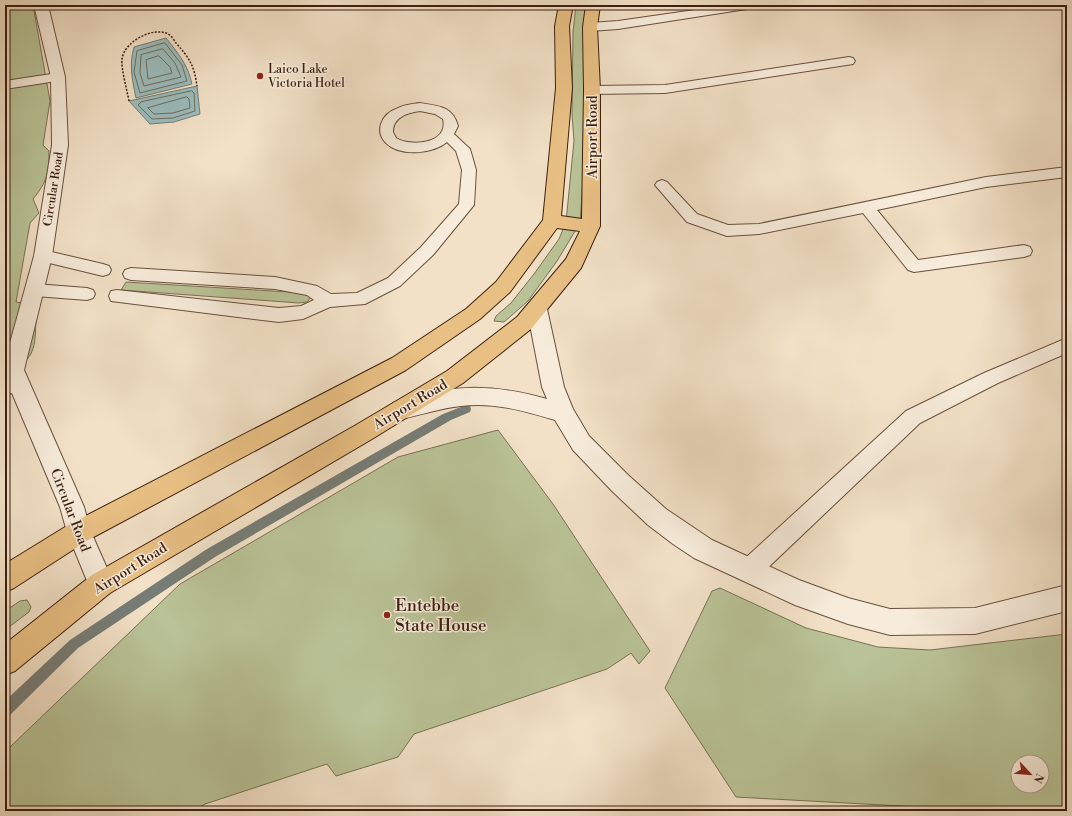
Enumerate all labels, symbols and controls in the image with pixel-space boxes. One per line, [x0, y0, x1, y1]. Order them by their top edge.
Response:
place label: Laico Lake Victoria Hotel [267, 62, 345, 91]
marker: Laico Lake Victoria Hotel [255, 71, 265, 81]
street label: Airport Road [584, 95, 602, 180]
street label: Circular Road [40, 151, 67, 227]
street label: Airport Road [369, 376, 451, 435]
street label: Circular Road [46, 466, 94, 555]
street label: Airport Road [90, 539, 171, 599]
place label: Entebbe State House [395, 595, 487, 637]
marker: Entebbe State House [382, 610, 392, 620]
north arrow [1010, 754, 1050, 794]
text: N [1030, 771, 1046, 785]

